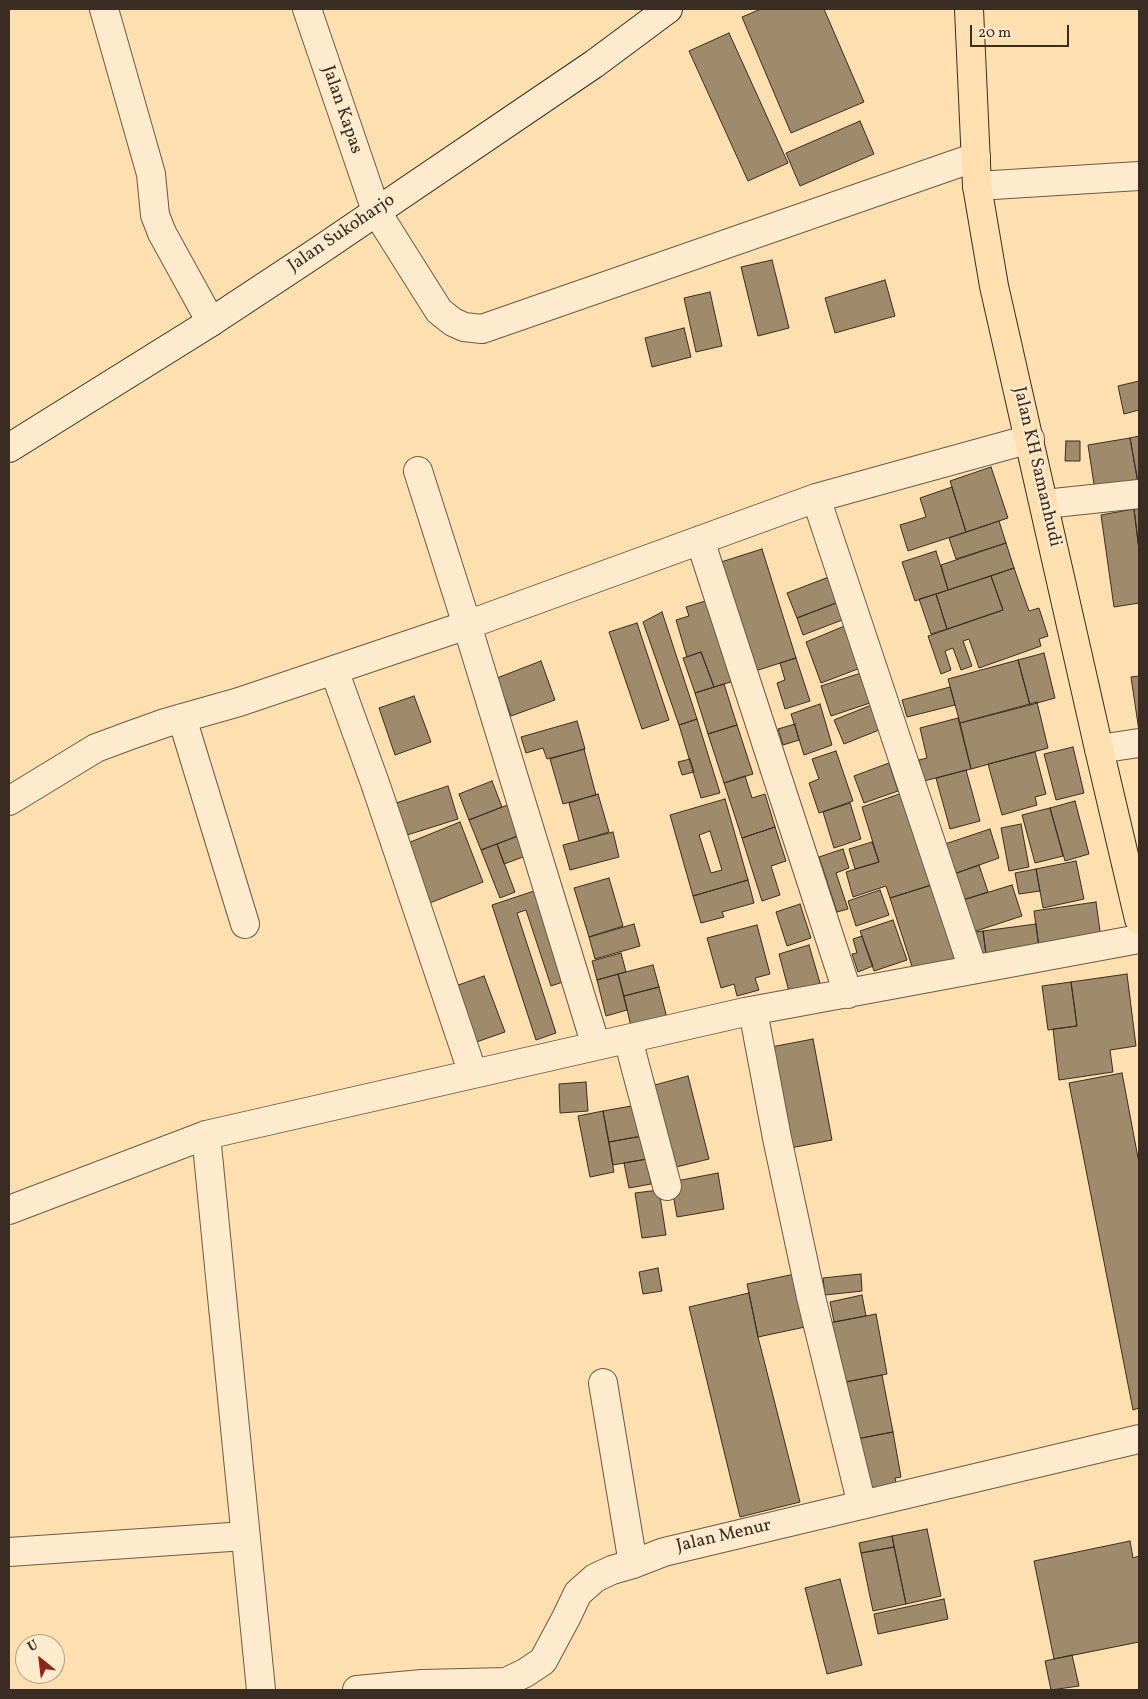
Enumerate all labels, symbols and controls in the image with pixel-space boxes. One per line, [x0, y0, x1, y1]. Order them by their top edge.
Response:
scale bar [973, 15, 1072, 47]
text: 20 m [978, 23, 1011, 44]
street label: Jalan Kapas [316, 63, 366, 157]
street label: Jalan Sukoharjo [284, 190, 400, 278]
street label: Jalan KH Samanhudi [1007, 385, 1065, 549]
street label: Jalan Menur [674, 1516, 774, 1558]
north arrow [15, 1634, 65, 1684]
text: U [24, 1636, 42, 1657]

